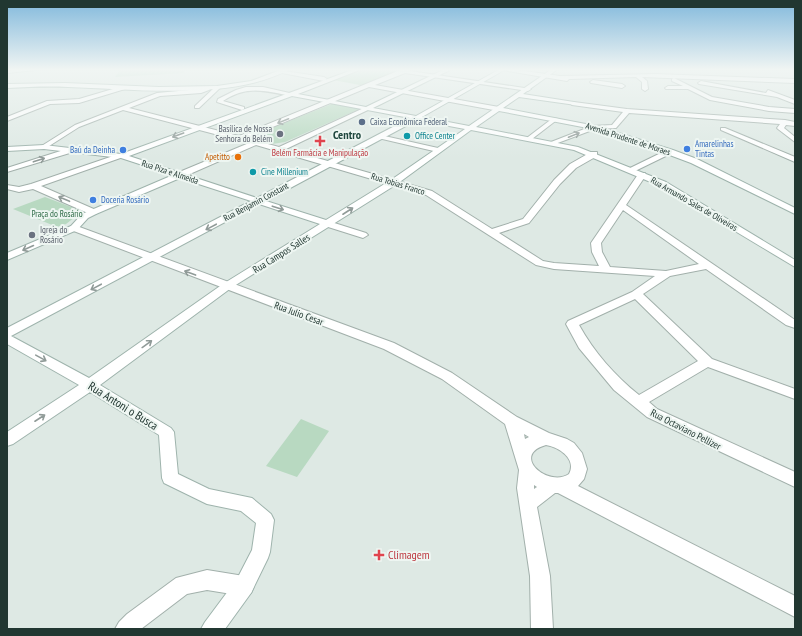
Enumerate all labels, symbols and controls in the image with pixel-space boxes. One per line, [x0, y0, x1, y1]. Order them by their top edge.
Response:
place label: Caixa Econômica Federal [370, 116, 448, 127]
marker: Caixa Econômica Federal [357, 117, 367, 127]
one-way arrow [277, 118, 289, 126]
street label: Avenida Prudente de Moraes [584, 120, 672, 157]
place label: Basílica de Nossa Senhora do Belém [215, 123, 272, 144]
district label: Centro [333, 127, 362, 142]
marker: Basílica de Nossa Senhora do Belém [275, 129, 285, 139]
place label: Office Center [415, 130, 456, 141]
one-way arrow [567, 130, 579, 138]
one-way arrow [173, 131, 185, 139]
marker: Office Center [402, 131, 412, 141]
marker: Belém Farmácia e Manipulação [315, 136, 325, 146]
place label: Amarelinhas Tintas [695, 138, 734, 159]
place label: Baú da Deinha [70, 144, 115, 155]
marker: Amarelinhas Tintas [682, 144, 692, 154]
marker: Baú da Deinha [118, 145, 128, 155]
place label: Belém Farmácia e Manipulação [272, 147, 368, 158]
place label: Apetitto [205, 151, 230, 162]
marker: Apetitto [233, 152, 243, 162]
one-way arrow [32, 156, 45, 163]
street label: Rua Piza e Almeida [140, 157, 200, 186]
place label: Cine Millenium [261, 166, 308, 177]
marker: Cine Millenium [248, 167, 258, 177]
street label: Rua Tobias Franco [370, 170, 426, 197]
street label: Rua Armando Sales de Oliveiras [649, 174, 740, 233]
street label: Rua Benjamin Constant [221, 180, 291, 224]
place label: Doceria Rosário [101, 194, 149, 205]
one-way arrow [58, 195, 70, 202]
marker: Doceria Rosário [88, 195, 98, 205]
one-way arrow [272, 205, 285, 212]
one-way arrow [342, 207, 353, 215]
park label: Praça do Rosário [31, 208, 83, 219]
one-way arrow [205, 223, 217, 231]
place label: Igreja do Rosário [40, 224, 68, 245]
marker: Igreja do Rosário [27, 230, 37, 240]
street label: Rua Campos Salles [250, 230, 313, 276]
one-way arrow [22, 245, 34, 252]
one-way arrow [185, 268, 197, 276]
one-way arrow [90, 284, 102, 291]
street label: Rua Julio Cesar [272, 299, 325, 328]
one-way arrow [141, 340, 152, 349]
one-way arrow [35, 354, 47, 362]
street label: Rua Antoni o Busca [86, 378, 161, 433]
street label: Rua Octaviano Pellizer [648, 406, 723, 453]
one-way arrow [34, 414, 45, 423]
place label: Climagem [388, 547, 430, 562]
marker: Climagem [373, 549, 385, 561]

